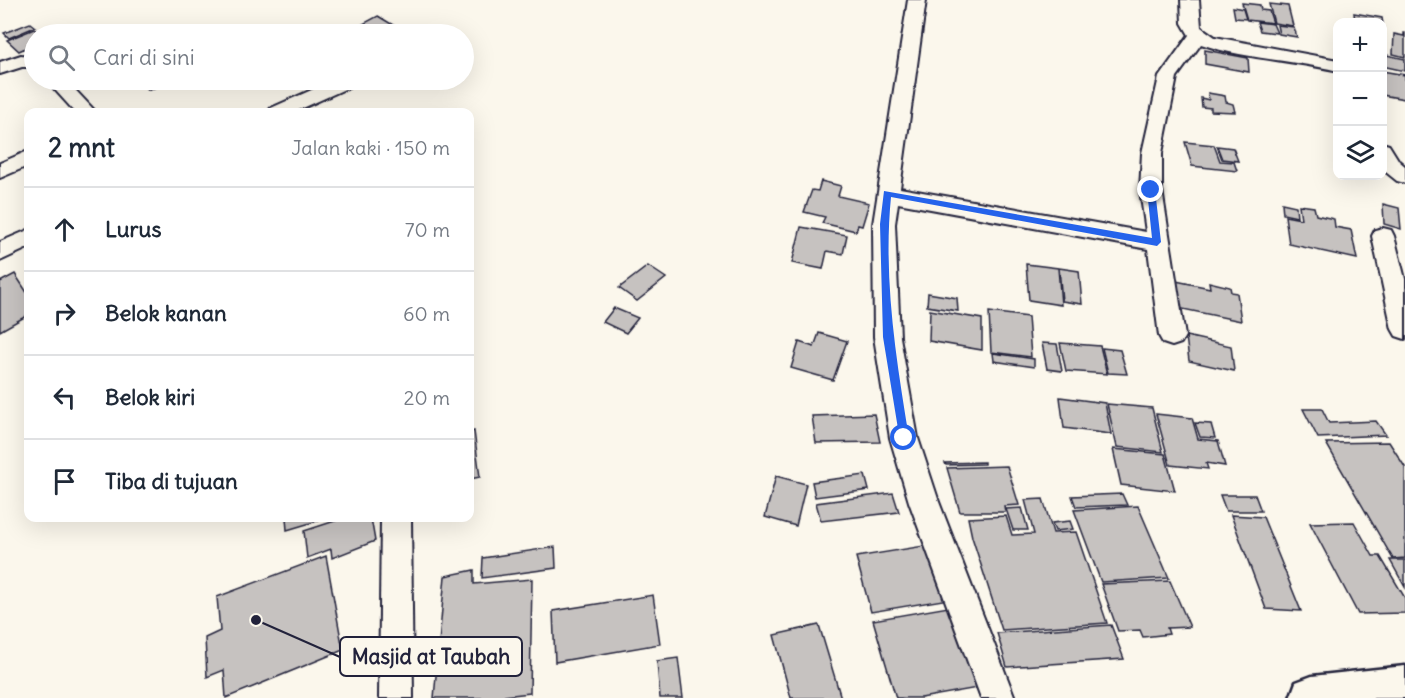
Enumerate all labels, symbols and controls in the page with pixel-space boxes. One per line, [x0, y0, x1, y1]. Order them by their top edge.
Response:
map controls [1333, 18, 1387, 180]
button: + [1333, 18, 1387, 72]
search box [24, 24, 474, 90]
icon: search [45, 41, 78, 74]
text: Cari di sini [93, 43, 195, 71]
button: − [1333, 72, 1387, 126]
button: layers [1333, 126, 1387, 180]
text: 2 mnt [48, 131, 115, 164]
text: Jalan kaki · 150 m [291, 135, 450, 160]
route end [1137, 176, 1163, 202]
icon: ahead [48, 213, 81, 246]
text: Lurus [105, 215, 161, 243]
text: 70 m [405, 217, 450, 242]
icon: right [48, 297, 81, 330]
text: Belok kanan [105, 299, 227, 327]
text: 60 m [403, 301, 450, 326]
icon: left [48, 381, 81, 414]
text: Belok kiri [105, 383, 195, 411]
text: 20 m [404, 385, 450, 410]
route start [890, 424, 916, 450]
icon: arrive [48, 465, 81, 498]
text: Tiba di tujuan [105, 467, 238, 495]
callout: Masjid at Taubah [340, 637, 522, 676]
text: Masjid at Taubah [352, 643, 510, 670]

